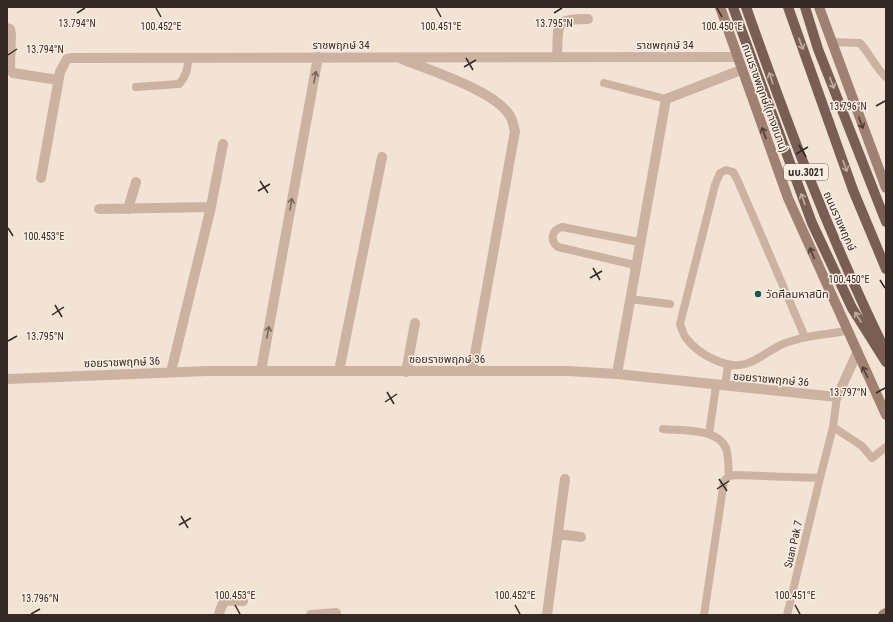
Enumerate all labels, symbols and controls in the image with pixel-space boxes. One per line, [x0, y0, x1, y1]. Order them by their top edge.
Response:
text: 13.794°N [58, 18, 96, 29]
text: 13.795°N [535, 18, 573, 29]
text: 100.452°E [141, 21, 182, 32]
text: 100.451°E [421, 21, 462, 32]
text: 100.450°E [702, 21, 743, 32]
one-way arrow [798, 37, 806, 49]
street label: ราชพฤกษ์ 34 [312, 39, 370, 52]
street label: ราชพฤกษ์ 34 [636, 39, 694, 52]
street label: ถนนราชพฤกษ์ (ทางขนาน) [739, 42, 790, 154]
text: 13.794°N [26, 44, 64, 55]
one-way arrow [311, 70, 319, 83]
one-way arrow [767, 71, 774, 84]
one-way arrow [829, 77, 837, 89]
text: 13.796°N [829, 101, 867, 112]
one-way arrow [857, 116, 865, 128]
one-way arrow [760, 126, 767, 139]
one-way arrow [842, 160, 849, 173]
road number: นบ.3021 [784, 164, 828, 180]
street label: ถนนราชพฤกษ์ [821, 189, 858, 253]
one-way arrow [799, 194, 807, 206]
one-way arrow [288, 198, 296, 211]
text: 100.453°E [24, 231, 65, 242]
one-way arrow [808, 248, 815, 260]
text: 100.450°E [829, 274, 870, 285]
place label: วัดศีลมหาสนิท [766, 288, 829, 301]
marker: วัดศีลมหาสนิท [753, 289, 763, 299]
one-way arrow [854, 312, 862, 323]
one-way arrow [264, 326, 272, 339]
text: 13.795°N [26, 331, 64, 342]
street label: ซอยราชพฤกษ์ 36 [409, 353, 485, 366]
street label: ซอยราชพฤกษ์ 36 [84, 355, 160, 370]
one-way arrow [861, 366, 868, 378]
street label: ซอยราชพฤกษ์ 36 [732, 370, 809, 389]
text: 13.797°N [829, 387, 867, 398]
street label: Suan Pak 7 [782, 519, 805, 569]
text: 100.453°E [215, 590, 256, 601]
text: 100.452°E [495, 590, 536, 601]
text: 100.451°E [775, 590, 816, 601]
text: 13.796°N [21, 593, 59, 604]

